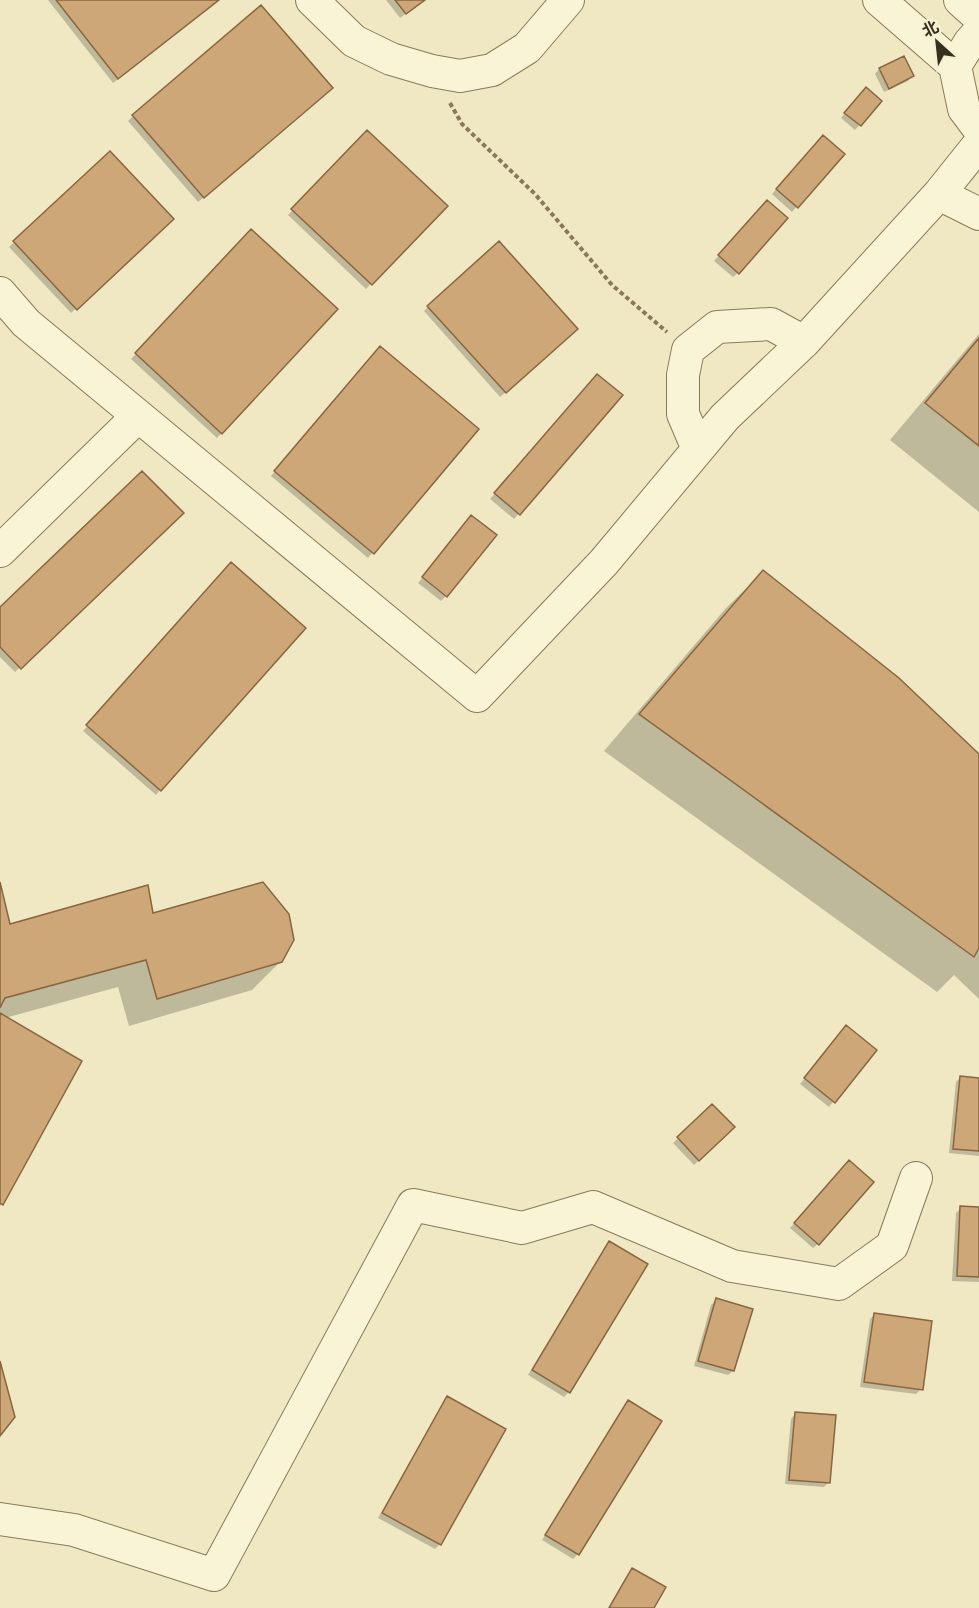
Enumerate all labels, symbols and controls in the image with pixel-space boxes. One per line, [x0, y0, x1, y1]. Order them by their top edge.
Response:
north arrow [907, 12, 967, 72]
text: 北 [919, 17, 942, 41]

